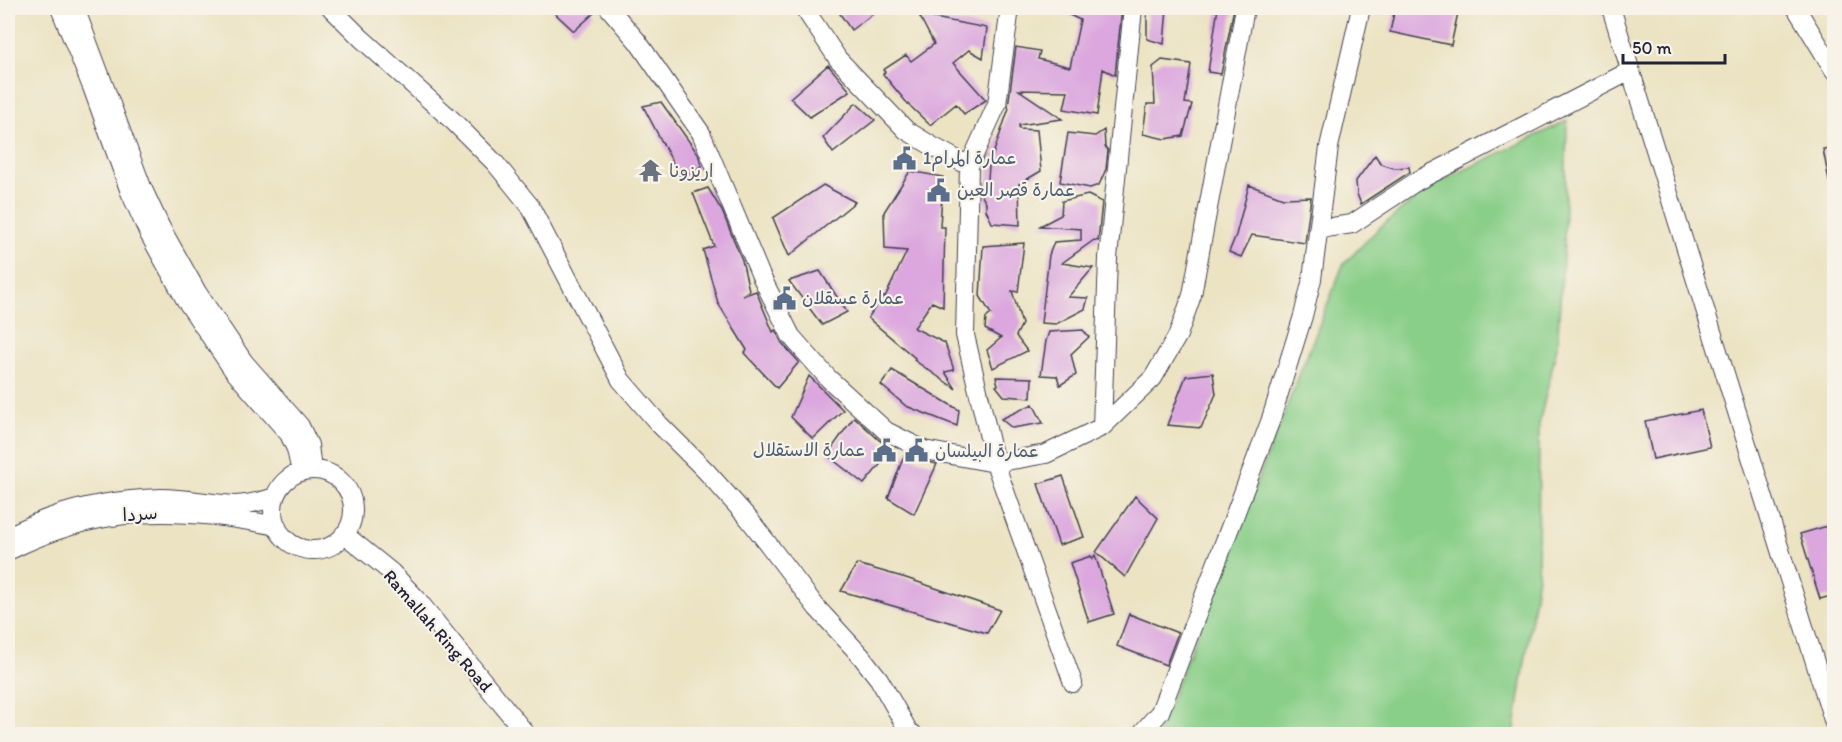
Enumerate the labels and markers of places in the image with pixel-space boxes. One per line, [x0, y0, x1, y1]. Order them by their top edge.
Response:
public building icon: عمارة المرام1 [892, 145, 918, 171]
place label: عمارة المرام1 [923, 147, 1017, 172]
temple icon: اريزونا [638, 158, 664, 184]
place label: اريزونا [669, 160, 714, 182]
public building icon: عمارة قصر العين [926, 177, 952, 203]
place label: عمارة قصر العين [957, 179, 1076, 201]
public building icon: عمارة عسقلان [771, 285, 797, 311]
place label: عمارة عسقلان [802, 287, 905, 309]
public building icon: عمارة الاستقلال [871, 437, 897, 463]
public building icon: عمارة البيلسان [904, 438, 930, 464]
place label: عمارة الاستقلال [753, 439, 866, 461]
place label: عمارة البيلسان [935, 440, 1040, 462]

